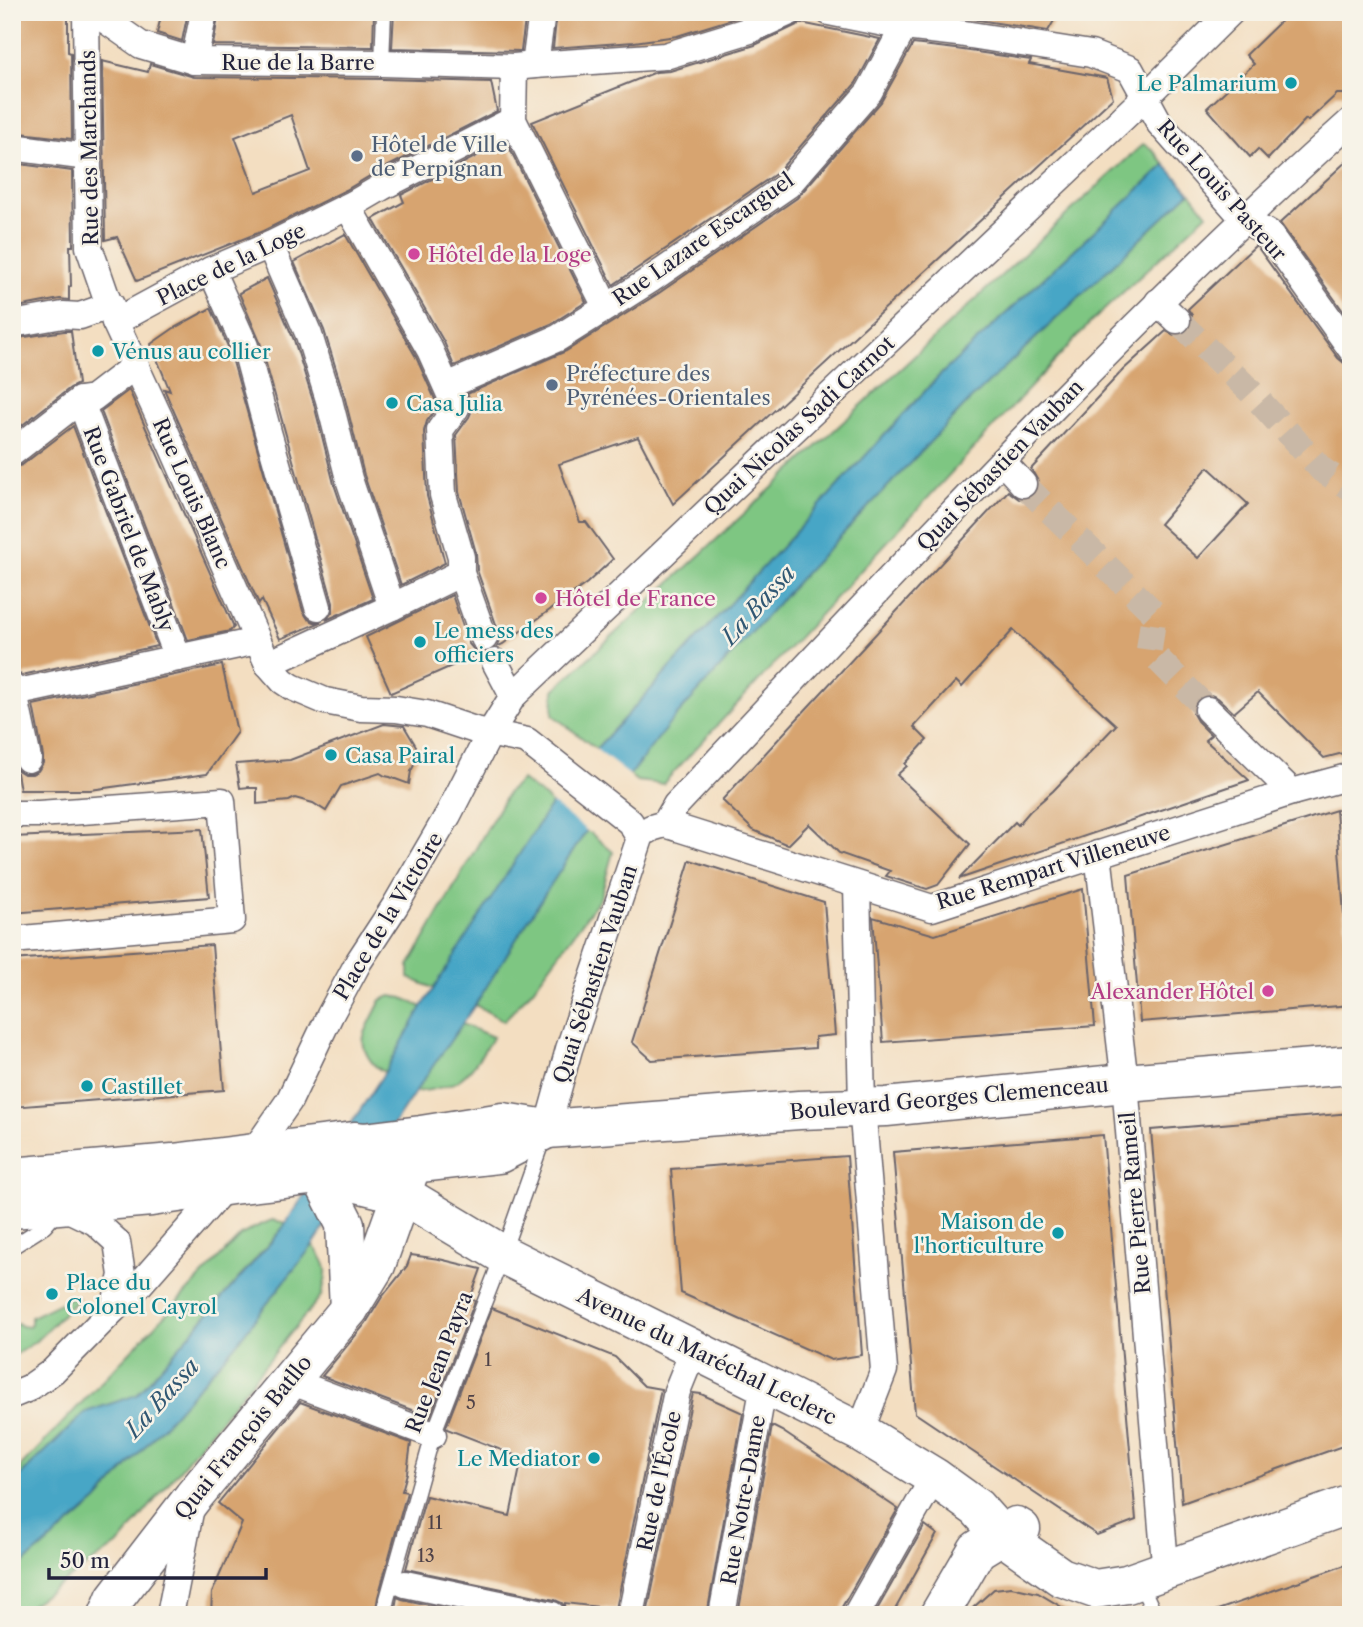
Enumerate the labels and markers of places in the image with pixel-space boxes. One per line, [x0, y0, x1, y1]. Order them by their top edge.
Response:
place label: Le Palmarium [1137, 71, 1277, 96]
marker: Le Palmarium [1283, 75, 1299, 91]
place label: Hôtel de Ville de Perpignan [371, 132, 508, 181]
marker: Hôtel de Ville de Perpignan [349, 148, 365, 164]
place label: Hôtel de la Loge [428, 242, 592, 267]
marker: Hôtel de la Loge [406, 246, 422, 262]
place label: Vénus au collier [111, 339, 271, 364]
marker: Vénus au collier [90, 343, 106, 359]
place label: Préfecture des Pyrénées-Orientales [566, 361, 771, 410]
marker: Préfecture des Pyrénées-Orientales [544, 377, 560, 393]
place label: Casa Julia [406, 391, 504, 416]
marker: Casa Julia [384, 395, 400, 411]
place label: Hôtel de France [555, 586, 716, 611]
marker: Hôtel de France [533, 590, 549, 606]
place label: Le mess des officiers [434, 618, 554, 667]
marker: Le mess des officiers [412, 634, 428, 650]
place label: Casa Pairal [345, 743, 455, 768]
marker: Casa Pairal [323, 747, 339, 763]
place label: Alexander Hôtel [1089, 979, 1254, 1004]
marker: Alexander Hôtel [1260, 983, 1276, 999]
place label: Castillet [101, 1074, 183, 1099]
marker: Castillet [79, 1078, 95, 1094]
place label: Maison de l'horticulture [914, 1209, 1044, 1258]
marker: Maison de l'horticulture [1050, 1225, 1066, 1241]
place label: Place du Colonel Cayrol [66, 1270, 217, 1319]
marker: Place du Colonel Cayrol [44, 1286, 60, 1302]
place label: Le Mediator [457, 1446, 580, 1471]
marker: Le Mediator [586, 1450, 602, 1466]

